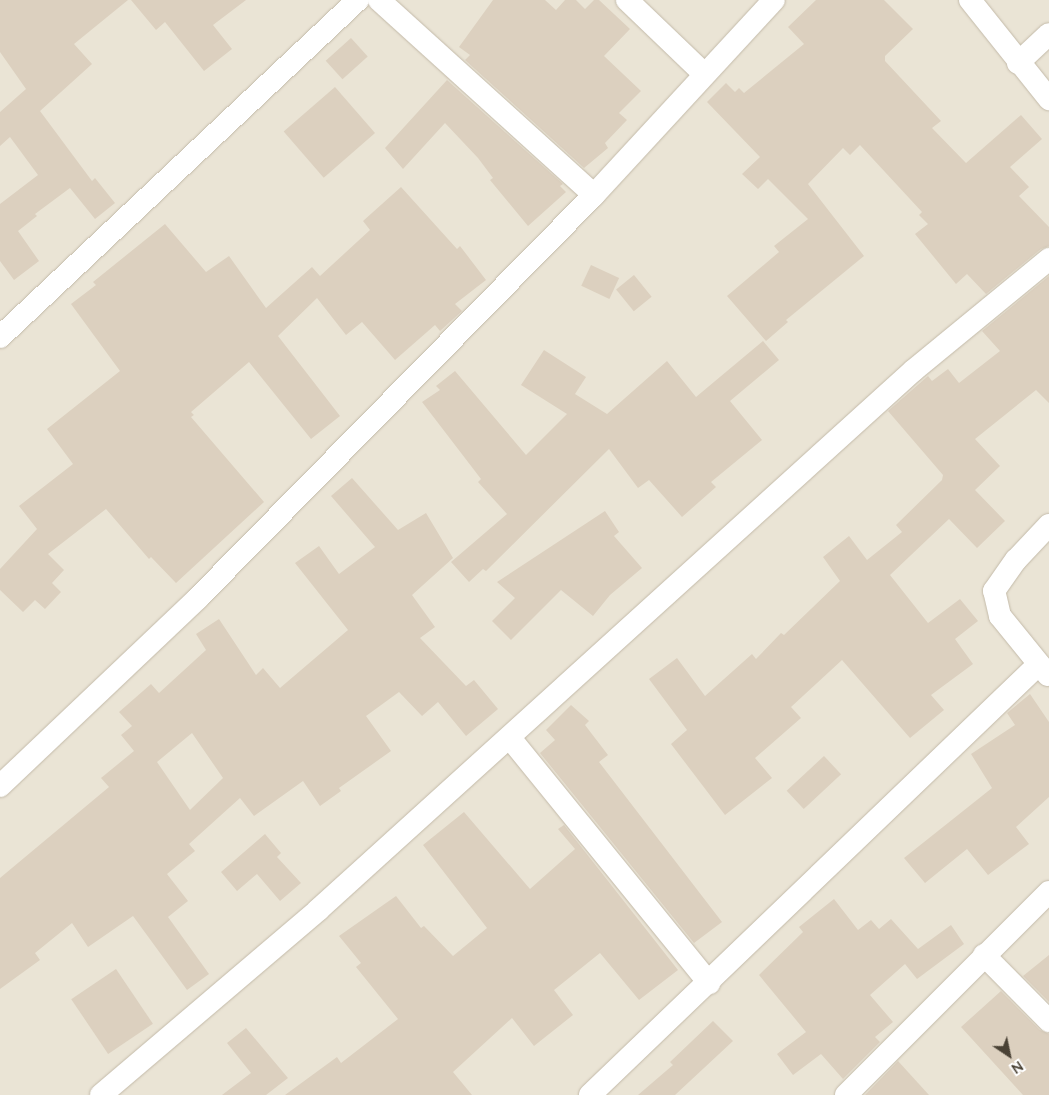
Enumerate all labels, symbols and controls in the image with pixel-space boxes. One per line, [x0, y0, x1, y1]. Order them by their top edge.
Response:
north arrow [984, 1030, 1034, 1080]
text: N [1008, 1057, 1027, 1078]

